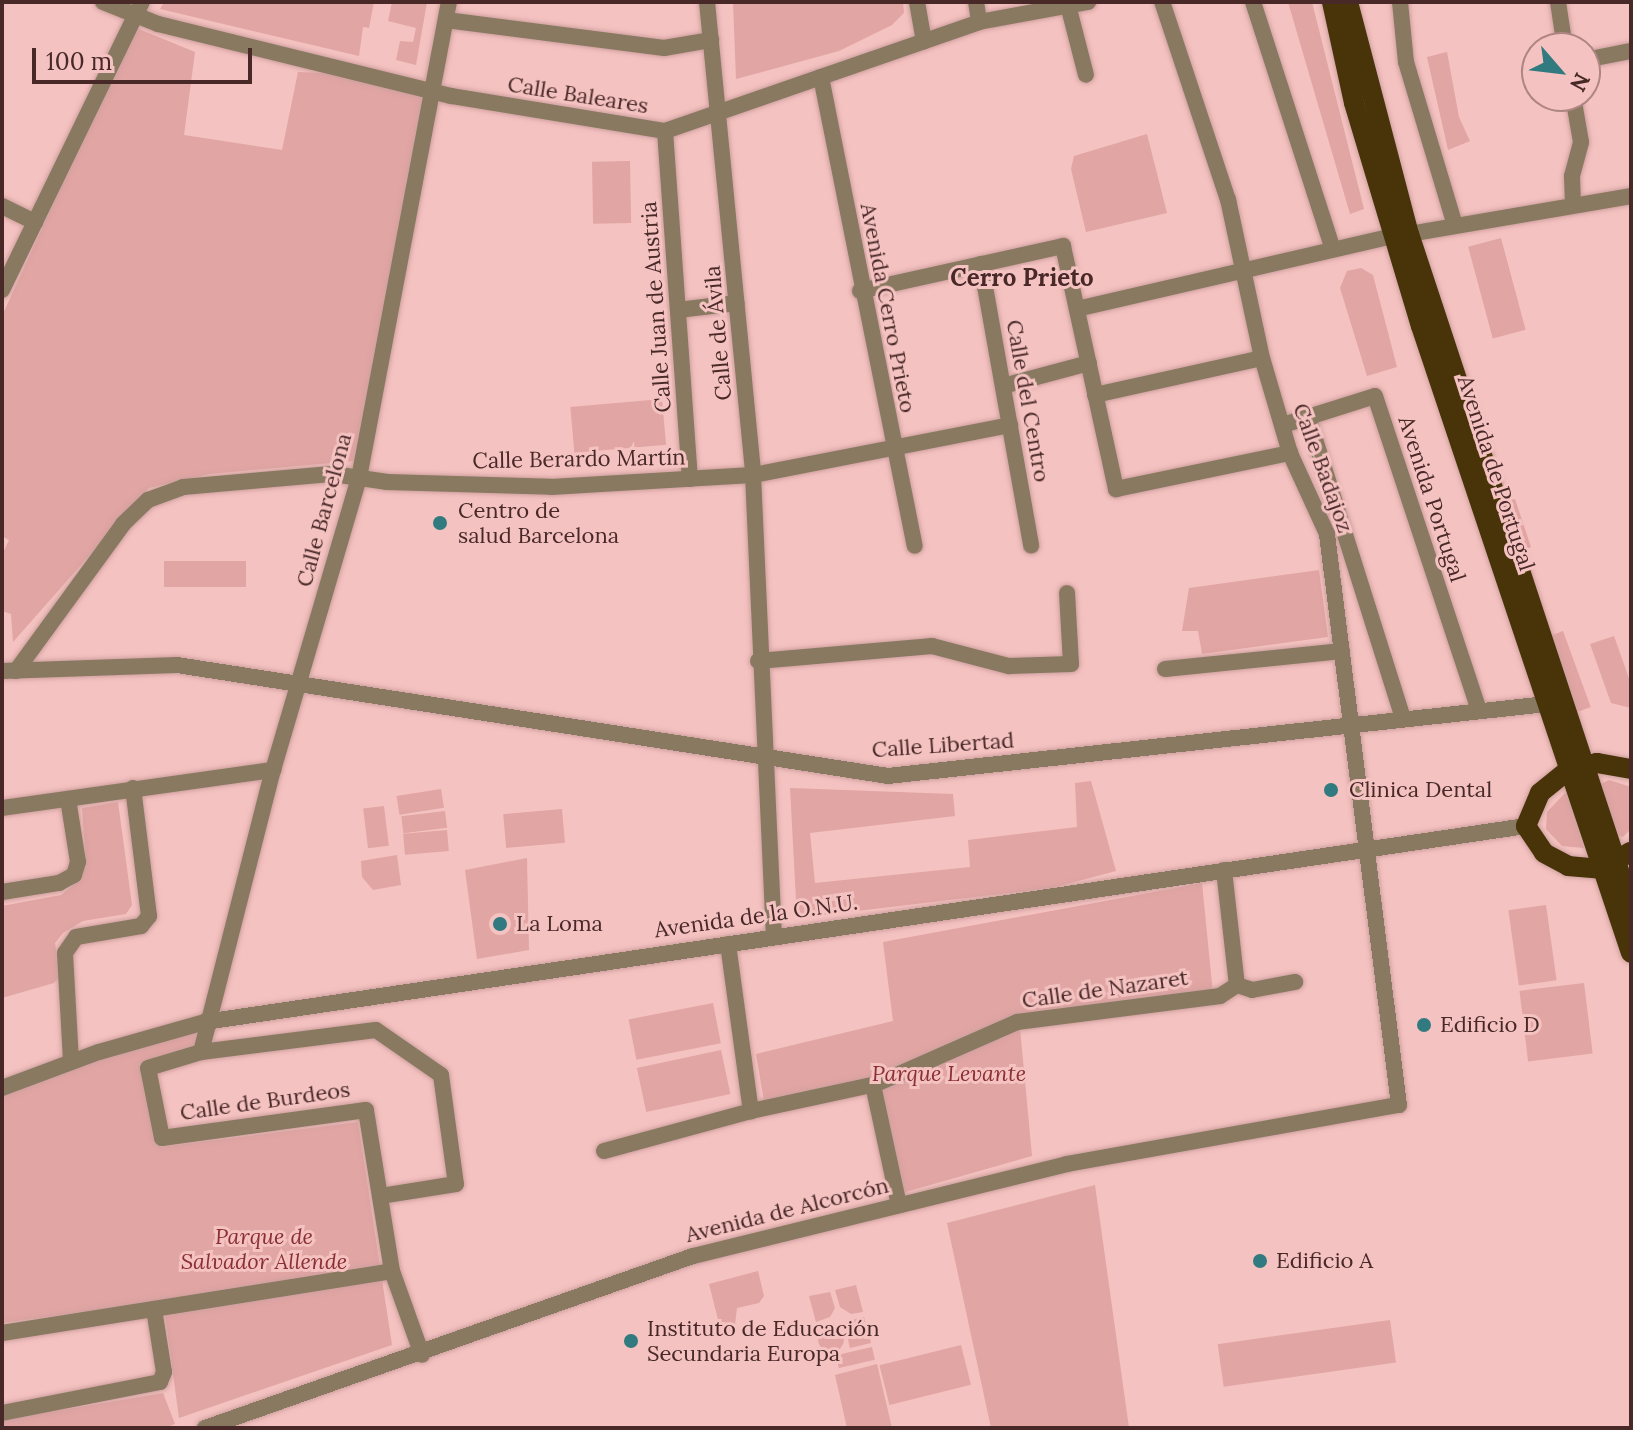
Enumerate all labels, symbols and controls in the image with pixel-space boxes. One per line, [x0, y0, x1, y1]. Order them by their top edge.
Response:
scale bar [36, 32, 256, 82]
north arrow [1521, 32, 1601, 112]
text: 100 m [46, 46, 112, 77]
text: N [1564, 68, 1597, 96]
street label: Calle Baleares [506, 71, 650, 119]
street label: Calle Juan de Austria [635, 200, 677, 414]
street label: Avenida Cerro Prieto [855, 201, 921, 415]
street label: Calle de Ávila [699, 264, 737, 402]
district label: Cerro Prieto [950, 264, 1094, 292]
street label: Calle del Centro [1001, 318, 1055, 484]
street label: Avenida de Portugal [1452, 372, 1540, 574]
street label: Calle Badajoz [1287, 400, 1359, 536]
street label: Avenida Portugal [1393, 413, 1471, 585]
street label: Calle Barcelona [291, 430, 357, 590]
street label: Calle Berardo Martín [472, 444, 686, 474]
place label: Centro de salud Barcelona [458, 497, 619, 548]
marker: Centro de salud Barcelona [429, 512, 451, 534]
street label: Calle Libertad [871, 727, 1015, 763]
place label: Clinica Dental [1349, 777, 1492, 803]
marker: Clinica Dental [1320, 779, 1342, 801]
street label: Avenida de la O.N.U. [653, 889, 859, 943]
place label: La Loma [516, 911, 603, 937]
marker: La Loma [491, 915, 509, 933]
street label: Calle de Nazaret [1020, 964, 1190, 1014]
place label: Edificio D [1440, 1012, 1540, 1038]
marker: Edificio D [1415, 1016, 1433, 1034]
park label: Parque Levante [872, 1061, 1026, 1087]
street label: Calle de Burdeos [178, 1076, 352, 1126]
street label: Avenida de Alcorcón [683, 1172, 891, 1248]
park label: Parque de Salvador Allende [181, 1223, 347, 1274]
place label: Edificio A [1276, 1248, 1373, 1274]
marker: Edificio A [1251, 1252, 1269, 1270]
place label: Instituto de Educación Secundaria Europa [647, 1315, 880, 1366]
marker: Instituto de Educación Secundaria Europa [622, 1332, 640, 1350]

